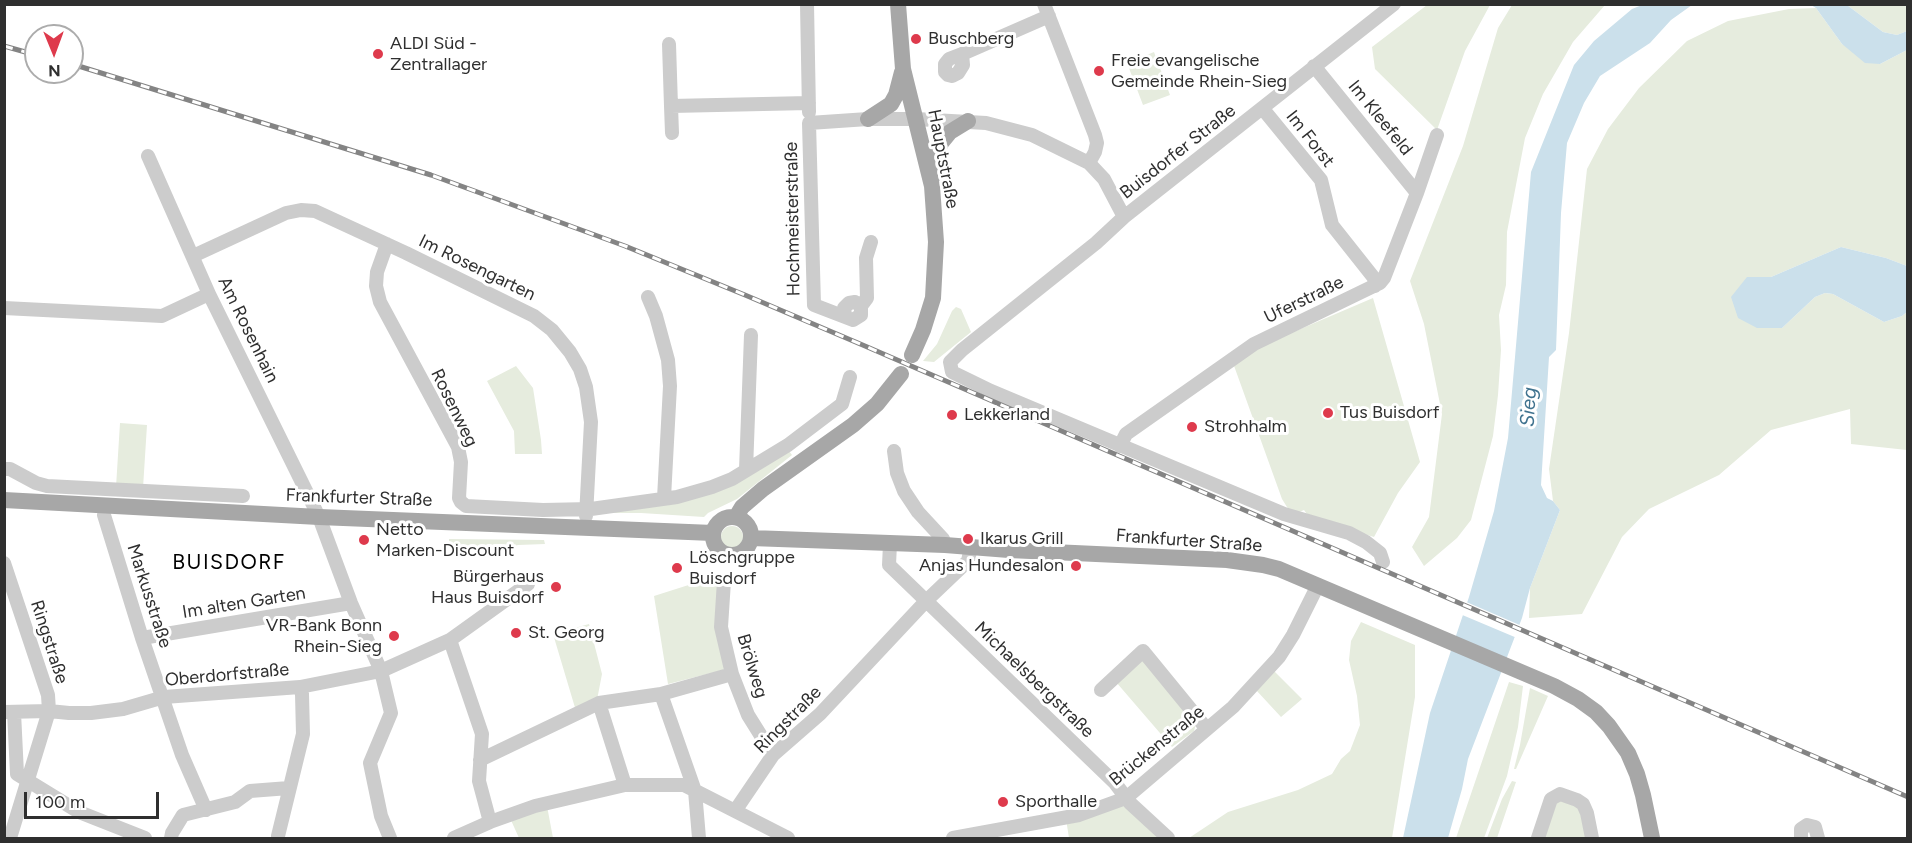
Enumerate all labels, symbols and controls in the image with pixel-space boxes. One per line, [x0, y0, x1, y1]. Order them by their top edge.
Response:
north arrow [24, 24, 84, 84]
place label: Buschberg [928, 28, 1014, 50]
marker: Buschberg [909, 32, 923, 46]
place label: ALDI Süd - Zentrallager [390, 33, 487, 76]
marker: ALDI Süd - Zentrallager [371, 47, 385, 61]
place label: Freie evangelische Gemeinde Rhein-Sieg [1111, 50, 1287, 92]
text: N [48, 61, 61, 80]
marker: Freie evangelische Gemeinde Rhein-Sieg [1092, 64, 1106, 78]
street label: Im Kleefeld [1343, 76, 1417, 160]
street label: Buisdorfer Straße [1116, 100, 1240, 204]
street label: Im Forst [1281, 106, 1339, 172]
street label: Hauptstraße [923, 108, 963, 210]
street label: Hochmeisterstraße [781, 142, 805, 296]
street label: Im Rosengarten [415, 230, 539, 306]
street label: Uferstraße [1261, 272, 1347, 328]
street label: Am Rosenhain [213, 273, 283, 387]
street label: Rosenweg [426, 365, 482, 451]
water label: Sieg [1516, 386, 1542, 428]
place label: Tus Buisdorf [1340, 402, 1439, 424]
place label: Lekkerland [964, 404, 1050, 426]
marker: Tus Buisdorf [1321, 406, 1335, 420]
marker: Lekkerland [945, 408, 959, 422]
place label: Strohhalm [1204, 416, 1287, 438]
marker: Strohhalm [1185, 420, 1199, 434]
street label: Frankfurter Straße [285, 485, 433, 511]
place label: Netto Marken-Discount [376, 519, 514, 562]
street label: Frankfurter Straße [1115, 525, 1263, 557]
place label: Ikarus Grill [980, 528, 1063, 550]
marker: Ikarus Grill [961, 532, 975, 546]
marker: Netto Marken-Discount [357, 533, 371, 547]
street label: Markusstraße [122, 541, 176, 651]
place label: Löschgruppe Buisdorf [689, 547, 795, 590]
district label: BUISDORF [172, 550, 286, 576]
place label: Anjas Hundesalon [919, 555, 1064, 577]
marker: Anjas Hundesalon [1069, 559, 1083, 573]
marker: Löschgruppe Buisdorf [670, 561, 684, 575]
place label: Bürgerhaus Haus Buisdorf [431, 566, 544, 608]
marker: Bürgerhaus Haus Buisdorf [549, 580, 563, 594]
street label: Im alten Garten [181, 583, 307, 623]
street label: Ringstraße [25, 598, 73, 686]
place label: VR-Bank Bonn Rhein-Sieg [266, 615, 382, 658]
street label: Michaelsbergstraße [970, 617, 1098, 743]
place label: St. Georg [528, 622, 605, 644]
marker: St. Georg [509, 626, 523, 640]
marker: VR-Bank Bonn Rhein-Sieg [387, 629, 401, 643]
street label: Brölweg [732, 631, 772, 701]
street label: Oberdorfstraße [164, 659, 290, 691]
street label: Ringstraße [750, 682, 826, 758]
street label: Brückenstraße [1105, 701, 1209, 791]
scale bar [27, 780, 162, 818]
text: 100 m [35, 791, 85, 813]
place label: Sporthalle [1015, 791, 1097, 813]
marker: Sporthalle [996, 795, 1010, 809]

